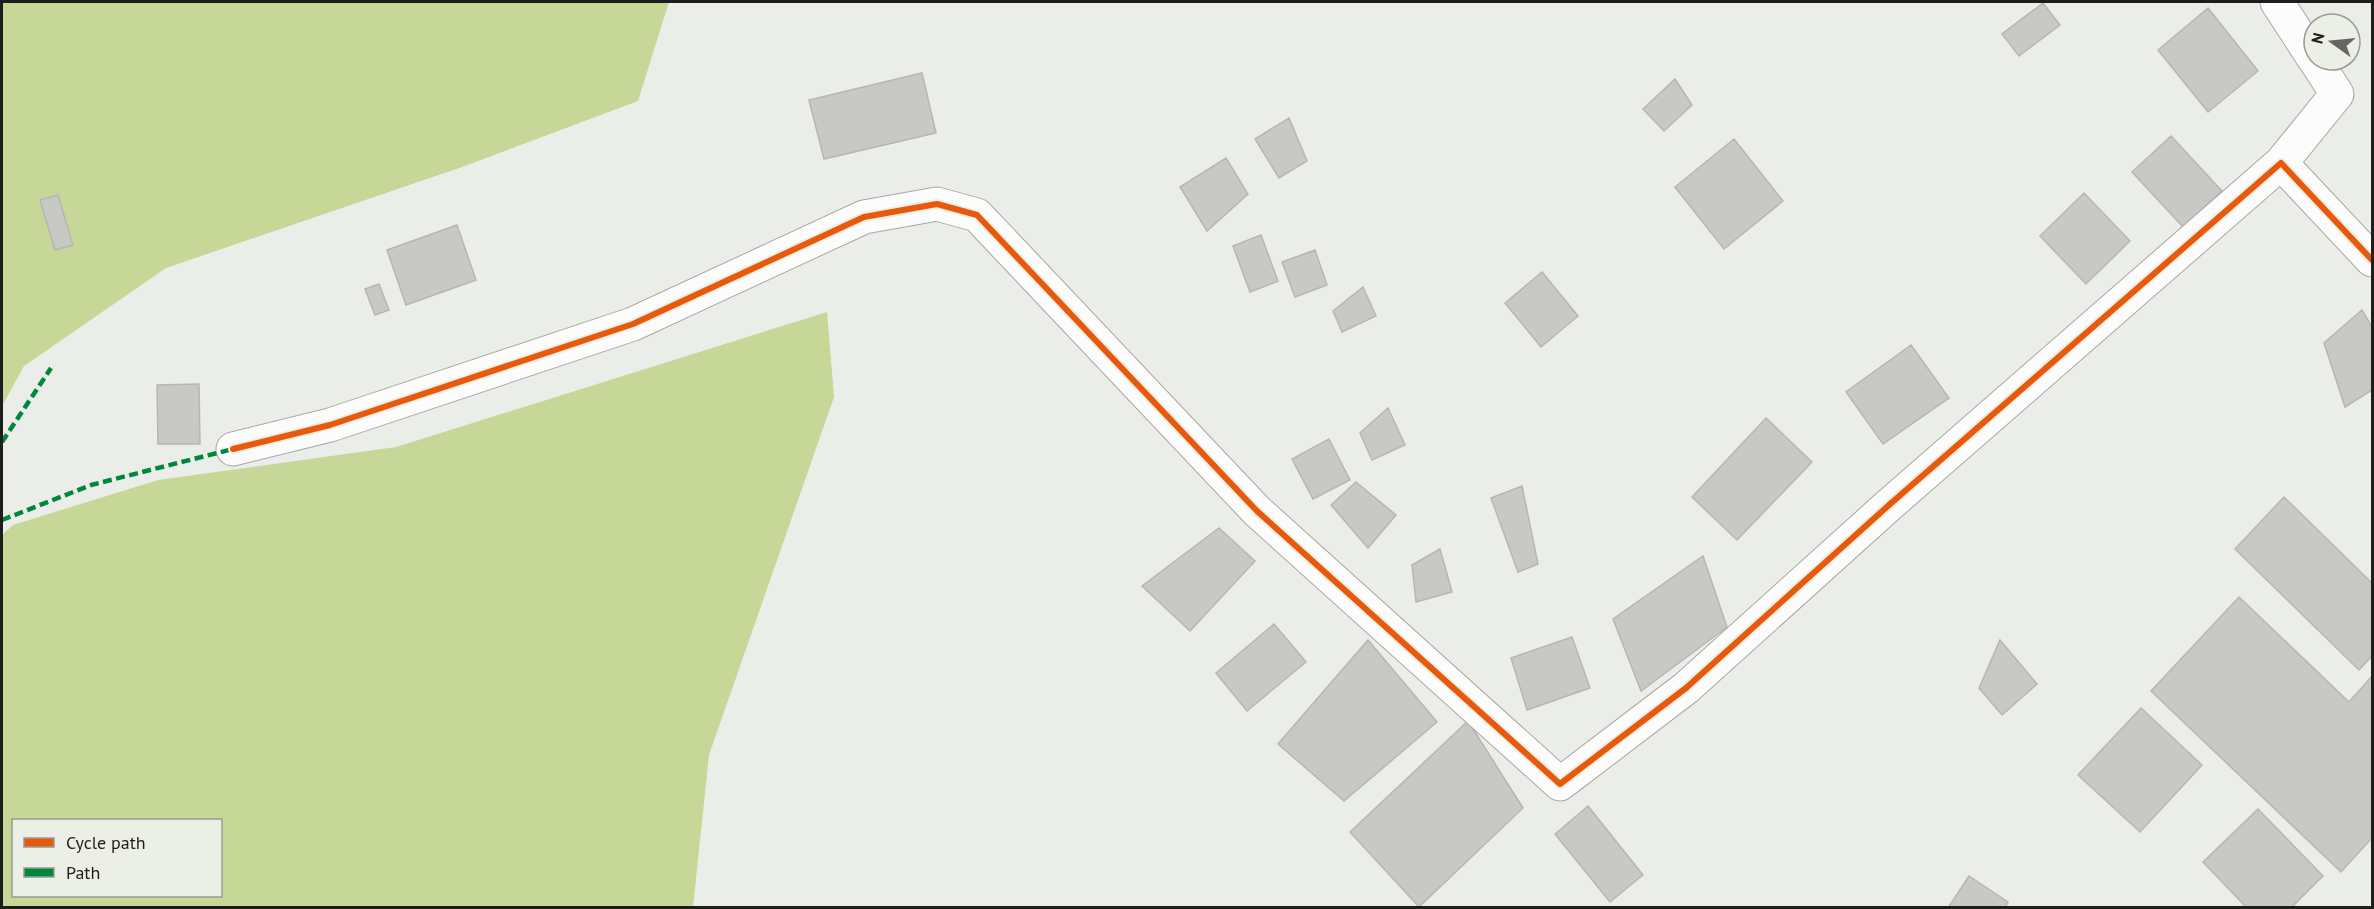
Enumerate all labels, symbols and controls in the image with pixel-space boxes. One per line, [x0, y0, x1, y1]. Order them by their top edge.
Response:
north arrow [2302, 12, 2362, 72]
text: N [2306, 30, 2329, 46]
legend [12, 819, 222, 897]
text: Cycle path [66, 831, 146, 854]
text: Path [66, 861, 100, 884]

